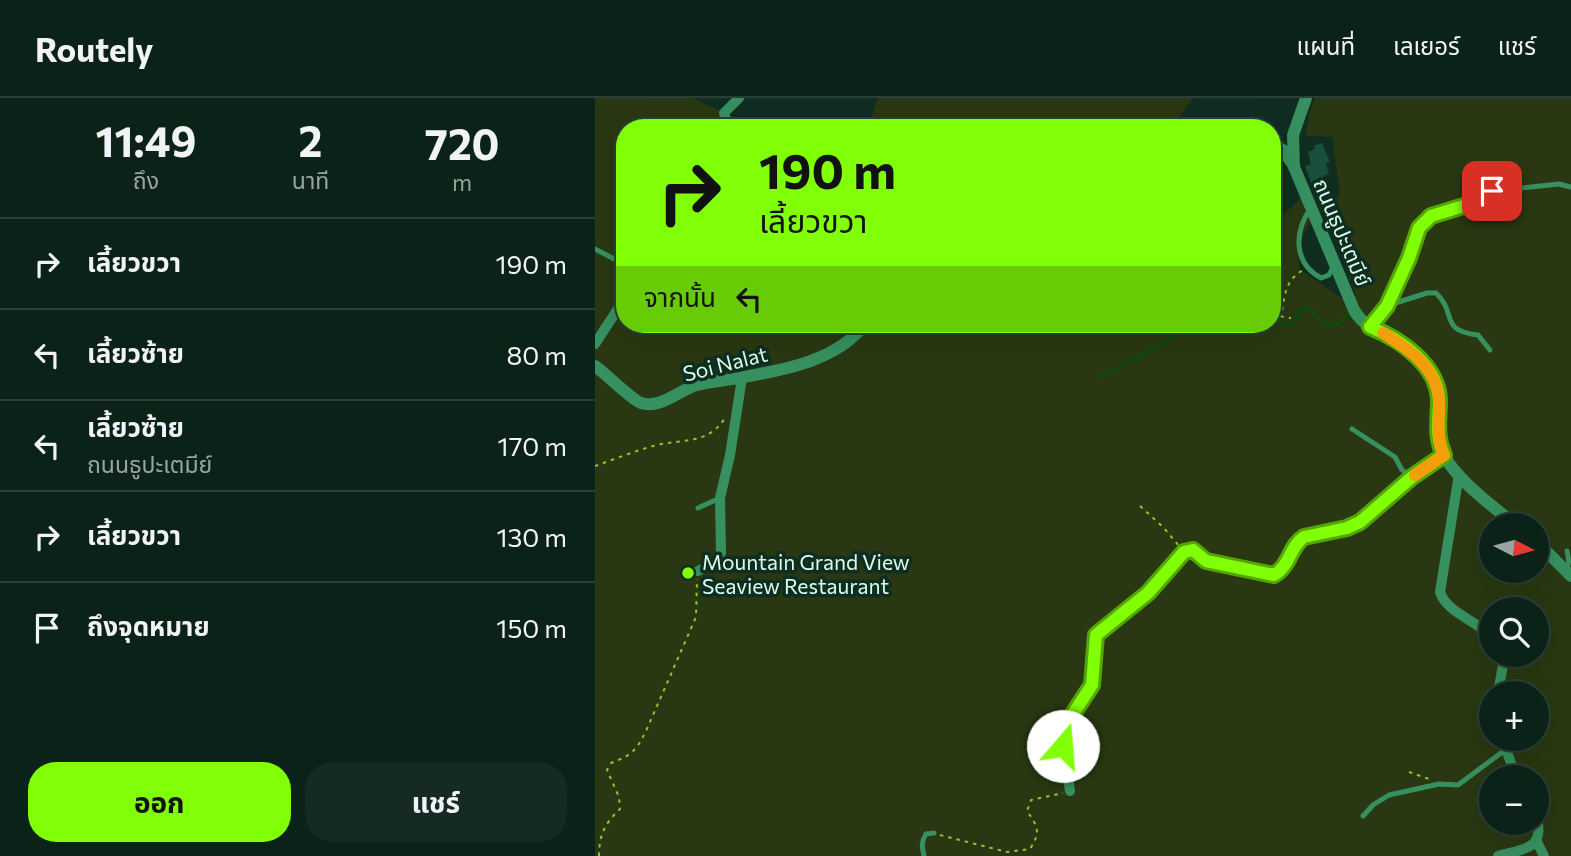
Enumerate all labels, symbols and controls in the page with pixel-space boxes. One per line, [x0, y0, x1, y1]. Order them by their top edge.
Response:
text: Routely [35, 28, 153, 69]
text: แผนที่ [1297, 31, 1355, 60]
text: เลเยอร์ [1393, 31, 1460, 60]
text: แชร์ [1498, 31, 1536, 60]
text: 11:49 [96, 114, 196, 166]
text: 2 [299, 114, 323, 166]
text: 720 [425, 117, 499, 169]
text: 190 m [759, 139, 896, 199]
icon: right [644, 147, 735, 238]
pin [1462, 161, 1522, 221]
text: ถึง [133, 166, 159, 194]
text: นาที [292, 166, 329, 194]
text: m [452, 168, 472, 196]
icon: arrive [1473, 172, 1511, 210]
street label: ถนนธูปะเตมีย์ [1307, 174, 1377, 290]
text: เลี้ยวขวา [759, 200, 867, 240]
icon: right [28, 245, 66, 283]
text: เลี้ยวขวา [87, 246, 181, 277]
text: 190 m [495, 248, 567, 279]
icon: left [730, 280, 768, 318]
text: จากนั้น [644, 281, 716, 312]
icon: left [28, 336, 66, 374]
text: เลี้ยวซ้าย [87, 337, 184, 368]
text: 80 m [507, 339, 567, 370]
street label: Soi Nalat [680, 340, 770, 386]
text: เลี้ยวซ้าย [87, 411, 184, 442]
icon: left [28, 427, 66, 465]
text: 170 m [498, 430, 567, 461]
text: ถนนธูปะเตมีย์ [87, 450, 212, 478]
north arrow [1479, 513, 1549, 583]
map controls [1479, 513, 1549, 835]
icon: right [28, 518, 66, 556]
text: เลี้ยวขวา [87, 519, 181, 550]
text: 130 m [496, 521, 567, 552]
place label: Mountain Grand View Seaview Restaurant [702, 549, 910, 598]
marker: Mountain Grand View Seaview Restaurant [680, 565, 696, 581]
button: search [1479, 597, 1549, 667]
icon: arrive [28, 609, 66, 647]
text: ถึงจุดหมาย [87, 610, 210, 641]
text: 150 m [496, 612, 567, 643]
button: + [1479, 681, 1549, 751]
position arrow [1026, 709, 1100, 783]
button: ออก [28, 762, 291, 842]
button: แชร์ [305, 762, 567, 842]
button: − [1479, 765, 1549, 835]

